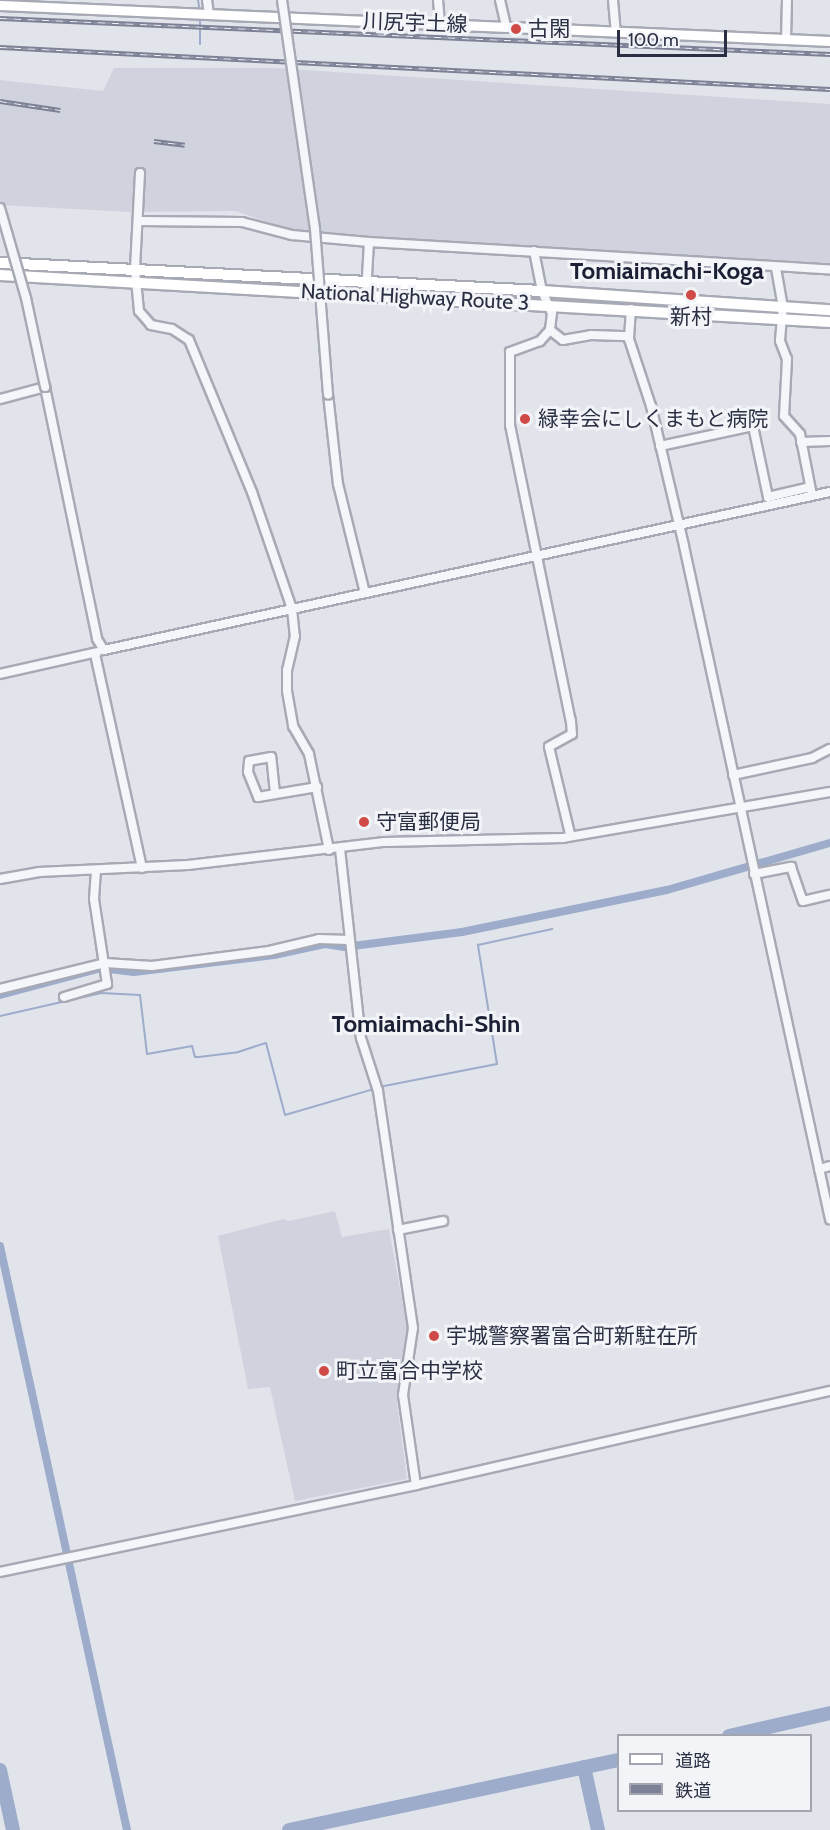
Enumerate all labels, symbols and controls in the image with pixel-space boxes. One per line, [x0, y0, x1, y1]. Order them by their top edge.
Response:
street label: 川尻宇土線 [362, 9, 468, 37]
place label: 古閑 [528, 16, 570, 42]
scale bar [620, 18, 730, 56]
marker: 古閑 [509, 22, 523, 36]
text: 100 m [628, 29, 679, 51]
district label: Tomiaimachi-Koga [570, 257, 764, 285]
street label: National Highway Route 3 [300, 278, 530, 316]
marker: 新村 [684, 288, 698, 302]
place label: 新村 [670, 304, 712, 330]
place label: 緑幸会にしくまもと病院 [538, 406, 769, 432]
marker: 緑幸会にしくまもと病院 [516, 410, 534, 428]
place label: 守富郵便局 [376, 809, 481, 835]
marker: 守富郵便局 [357, 815, 371, 829]
district label: Tomiaimachi-Shin [332, 1010, 520, 1038]
place label: 宇城警察署富合町新駐在所 [446, 1323, 698, 1349]
marker: 宇城警察署富合町新駐在所 [427, 1329, 441, 1343]
place label: 町立富合中学校 [336, 1358, 483, 1384]
marker: 町立富合中学校 [317, 1364, 331, 1378]
legend [617, 1734, 812, 1812]
text: 道路 [675, 1750, 711, 1772]
text: 鉄道 [675, 1780, 711, 1802]

